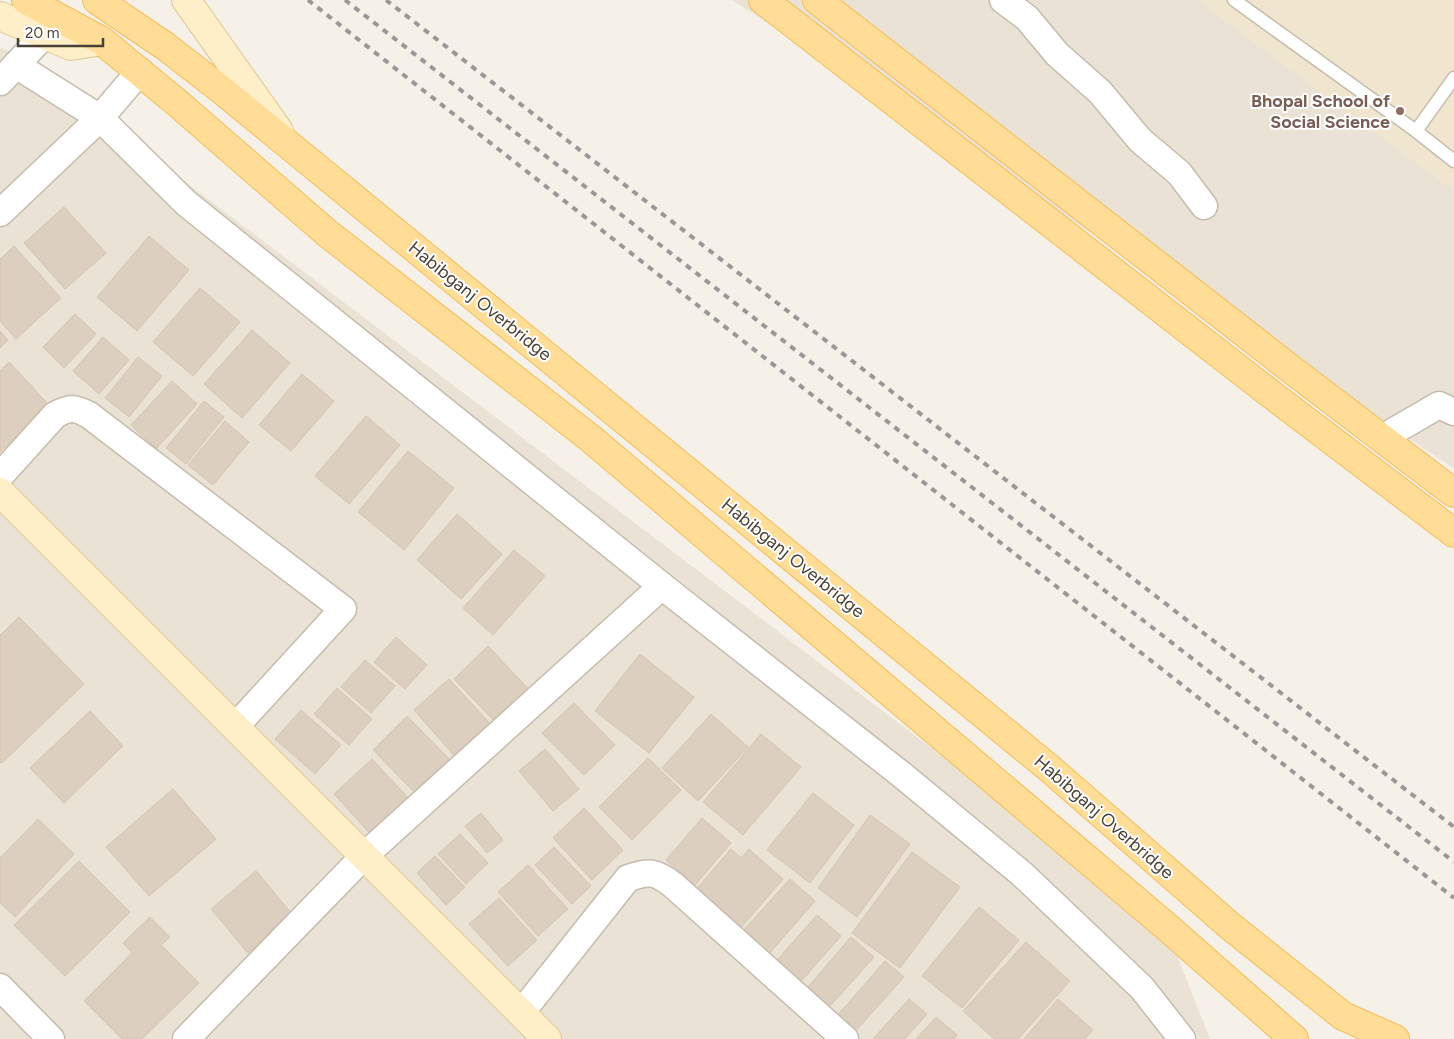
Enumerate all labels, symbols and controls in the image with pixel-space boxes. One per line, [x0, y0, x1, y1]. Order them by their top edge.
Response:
scale bar [18, 15, 102, 47]
text: 20 m [25, 24, 59, 42]
place label: Bhopal School of Social Science [1251, 90, 1391, 133]
marker: Bhopal School of Social Science [1394, 105, 1406, 117]
street label: Habibganj Overbridge [404, 236, 556, 366]
street label: Habibganj Overbridge [717, 493, 869, 623]
street label: Habibganj Overbridge [1030, 750, 1178, 884]

